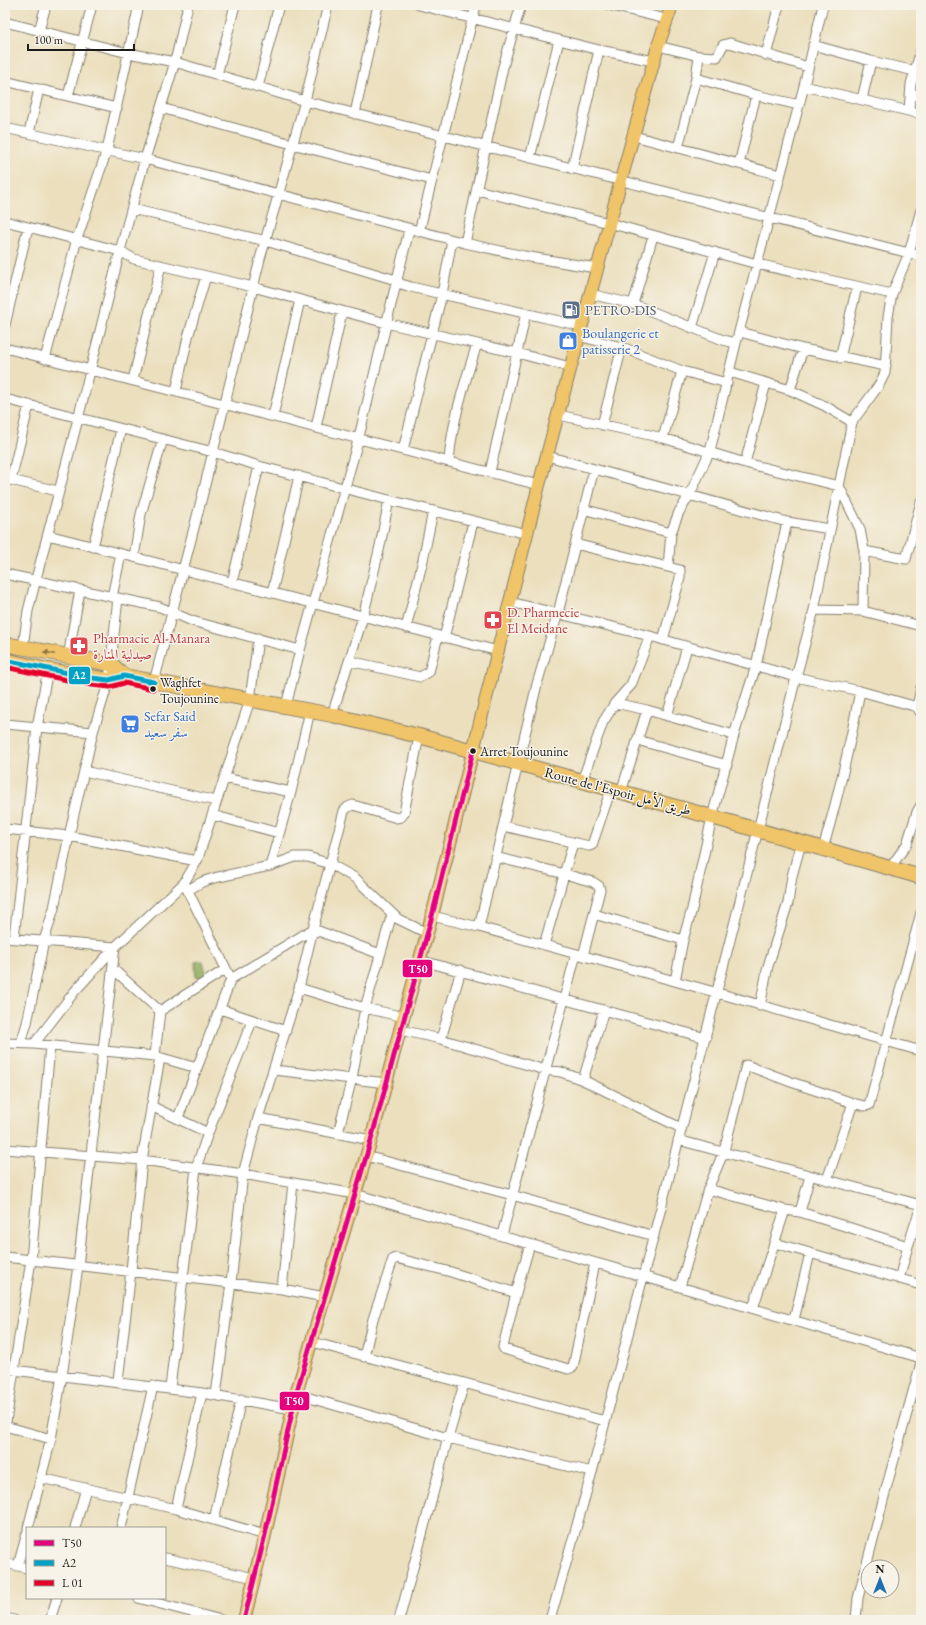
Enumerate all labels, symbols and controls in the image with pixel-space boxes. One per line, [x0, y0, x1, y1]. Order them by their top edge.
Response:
scale bar [28, 26, 134, 52]
text: 100 m [34, 32, 64, 48]
fuel station icon: PETRO-DIS [560, 299, 582, 321]
place label: PETRO-DIS [585, 301, 656, 319]
place label: Boulangerie et patisserie 2 [582, 324, 659, 358]
shop icon: Boulangerie et patisserie 2 [557, 330, 579, 352]
place label: D. Pharmecie El Meidane [507, 603, 580, 637]
pharmacy icon: D. Pharmecie El Meidane [482, 609, 504, 631]
place label: Pharmacie Al-Manara صيدلية المنارة [93, 629, 211, 663]
pharmacy icon: Pharmacie Al-Manara صيدلية المنارة [68, 635, 90, 657]
one-way arrow [43, 649, 55, 655]
line badge: A2 [68, 666, 91, 685]
text: A2 [71, 668, 86, 682]
place label: Waghfet Toujounine [160, 674, 219, 707]
marker: Waghfet Toujounine [148, 684, 158, 694]
place label: Sefar Said سفر سعيد [144, 707, 197, 741]
supermarket icon: Sefar Said سفر سعيد [119, 713, 141, 735]
place label: Arret Toujounine [479, 743, 568, 760]
marker: Arret Toujounine [468, 746, 478, 756]
street label: Route de l’Espoir طريق الأمل [542, 762, 694, 821]
line badge: T50 [402, 959, 433, 978]
text: T50 [408, 962, 428, 976]
line badge: T50 [279, 1391, 310, 1411]
text: T50 [284, 1394, 304, 1408]
legend [26, 1527, 166, 1599]
text: T50 [62, 1535, 82, 1551]
text: A2 [61, 1555, 76, 1571]
north arrow [860, 1559, 900, 1599]
text: N [876, 1562, 885, 1576]
text: L 01 [62, 1575, 83, 1591]

